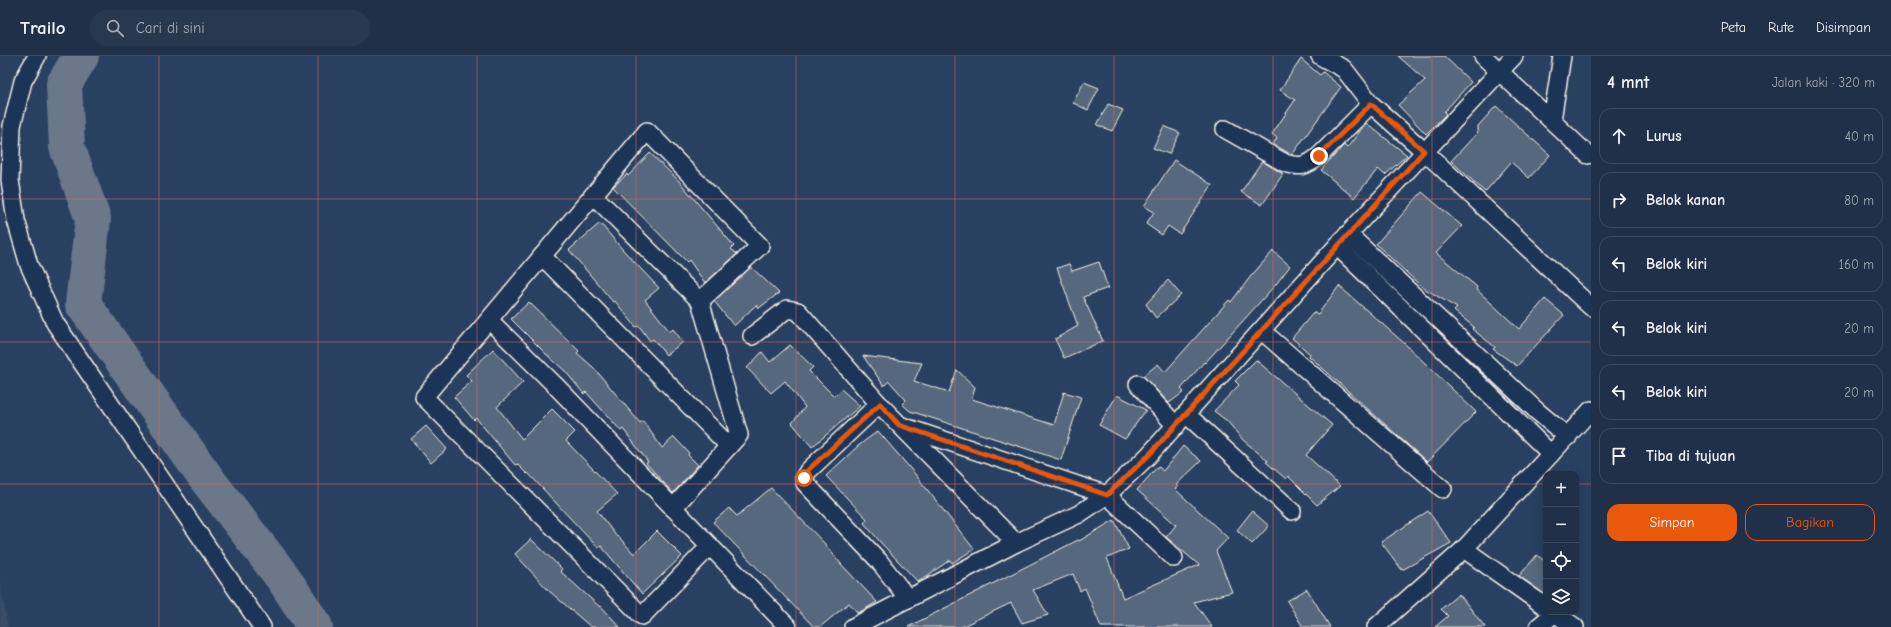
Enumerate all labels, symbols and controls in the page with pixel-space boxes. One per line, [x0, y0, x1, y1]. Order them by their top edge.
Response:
search box [90, 10, 370, 46]
text: Trailo [20, 17, 66, 39]
icon: search [104, 17, 126, 39]
text: Cari di sini [136, 19, 205, 37]
text: Peta [1721, 19, 1746, 36]
text: Rute [1768, 19, 1794, 36]
text: Disimpan [1816, 19, 1871, 36]
text: 4 mnt [1607, 73, 1649, 92]
text: Jalan kaki · 320 m [1772, 75, 1875, 90]
icon: ahead [1608, 125, 1630, 147]
text: Lurus [1646, 127, 1682, 145]
text: 40 m [1845, 129, 1874, 144]
route end [1310, 147, 1328, 165]
icon: right [1608, 189, 1630, 211]
text: Belok kanan [1646, 191, 1725, 209]
text: 80 m [1844, 193, 1874, 208]
icon: left [1608, 253, 1630, 275]
text: Belok kiri [1646, 255, 1707, 273]
text: 160 m [1839, 257, 1874, 272]
icon: left [1608, 317, 1630, 339]
text: Belok kiri [1646, 319, 1707, 337]
text: 20 m [1844, 321, 1874, 336]
icon: left [1608, 381, 1630, 403]
text: Belok kiri [1646, 383, 1707, 401]
text: 20 m [1844, 385, 1874, 400]
icon: arrive [1608, 445, 1630, 467]
text: Tiba di tujuan [1646, 447, 1735, 465]
route start [795, 469, 813, 487]
map controls [1543, 471, 1579, 615]
button: + [1543, 471, 1579, 507]
button: Simpan [1607, 504, 1737, 541]
button: Bagikan [1745, 504, 1875, 541]
button: − [1543, 507, 1579, 543]
button: locate [1543, 543, 1579, 579]
button: layers [1543, 579, 1579, 615]

